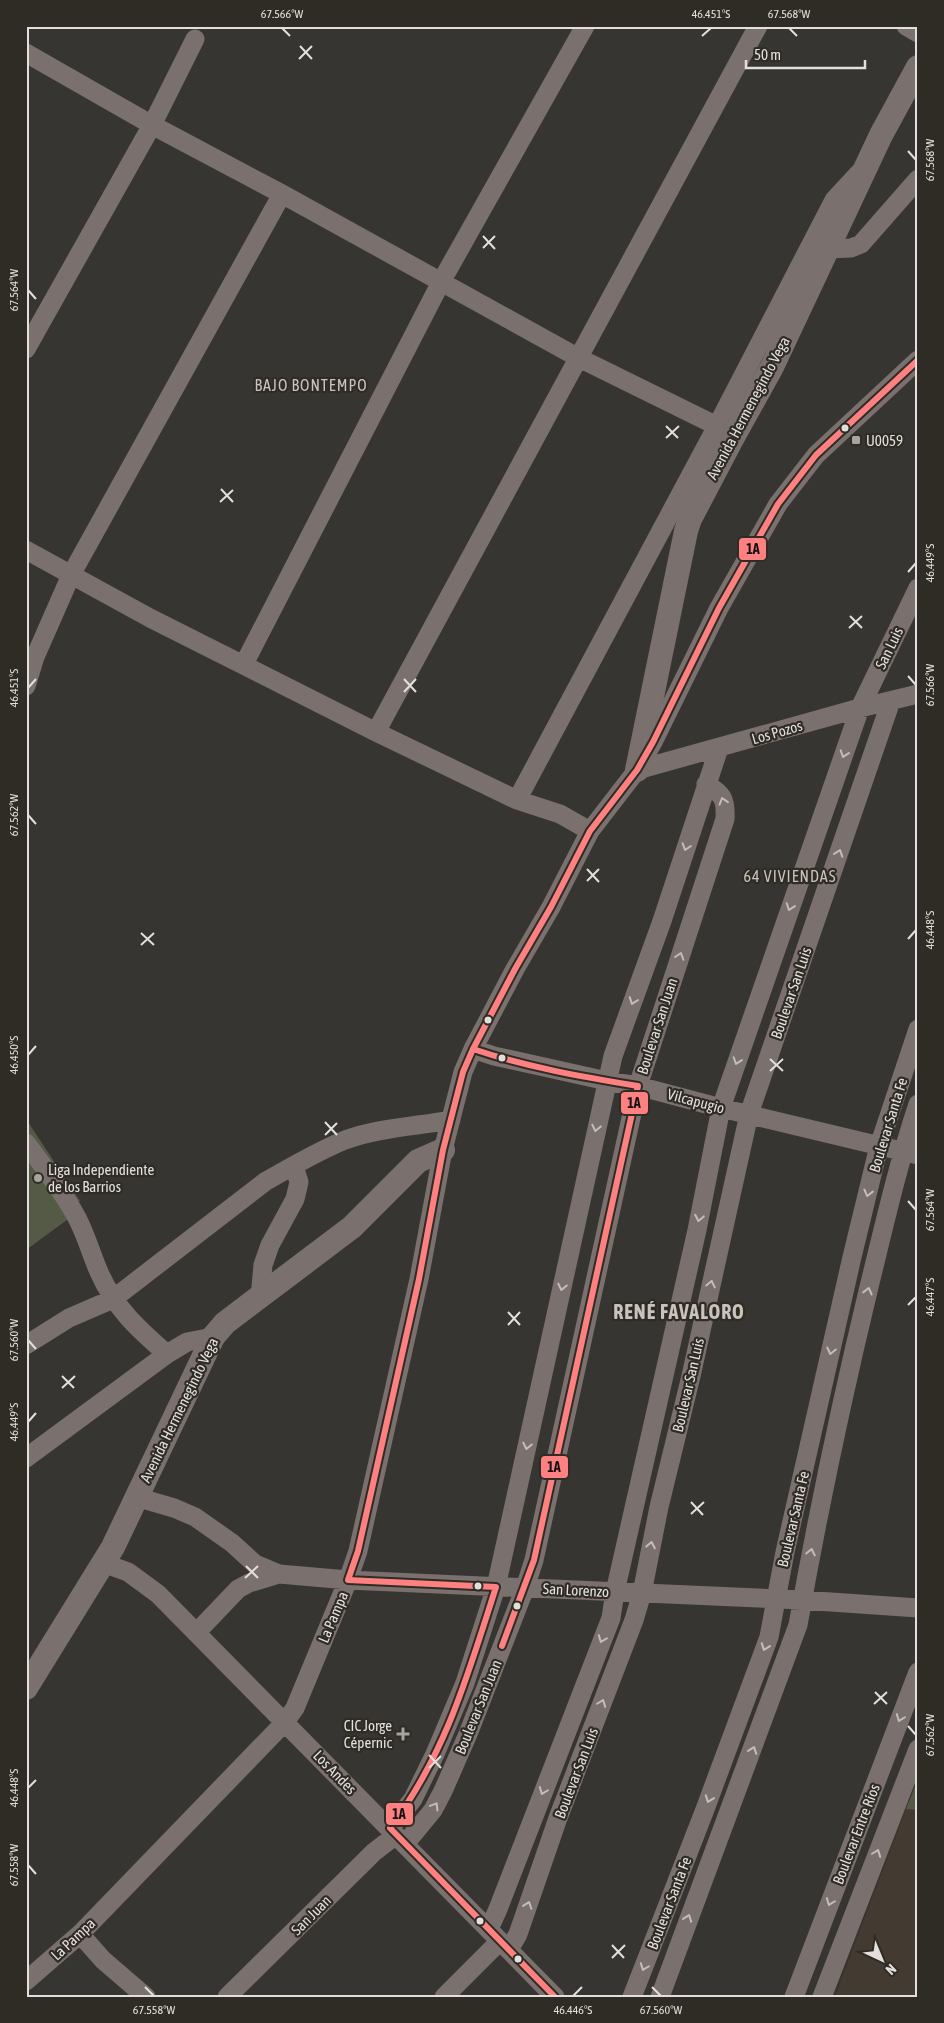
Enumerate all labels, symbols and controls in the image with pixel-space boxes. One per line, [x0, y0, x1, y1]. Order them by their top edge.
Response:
text: 67.566°W [261, 7, 303, 21]
text: 46.451°S [692, 7, 730, 21]
text: 67.568°W [768, 7, 810, 21]
scale bar [746, 38, 865, 70]
text: 50 m [754, 46, 781, 63]
text: 67.568°W [923, 139, 937, 181]
text: 67.564°W [7, 269, 21, 311]
street label: Avenida Hermenegindo Vega [703, 334, 793, 482]
district label: BAJO BONTEMPO [254, 376, 368, 394]
unlabelled marker [840, 423, 850, 433]
place label: U0059 [866, 432, 903, 449]
marker: U0059 [850, 434, 862, 446]
line badge: 1A [738, 537, 767, 561]
text: 1A [746, 541, 760, 557]
text: 46.449°S [923, 544, 937, 582]
street label: San Luis [872, 624, 906, 672]
text: 67.566°W [923, 664, 937, 706]
text: 46.451°S [7, 669, 21, 707]
street label: Los Pozos [750, 717, 804, 747]
one-way arrow [840, 749, 850, 757]
text: 67.562°W [7, 794, 21, 836]
one-way arrow [718, 797, 728, 806]
one-way arrow [682, 843, 692, 851]
one-way arrow [833, 849, 843, 858]
district label: 64 VIVIENDAS [744, 867, 836, 885]
one-way arrow [786, 902, 796, 911]
text: 46.448°S [923, 911, 937, 949]
street label: Boulevar San Luis [767, 945, 815, 1041]
one-way arrow [674, 952, 684, 960]
street label: Boulevar San Juan [633, 976, 681, 1076]
one-way arrow [629, 996, 639, 1005]
unlabelled marker [483, 1015, 493, 1025]
text: 46.450°S [7, 1036, 21, 1074]
unlabelled marker [497, 1053, 507, 1063]
one-way arrow [733, 1056, 743, 1064]
street label: Boulevar Santa Fe [866, 1076, 910, 1174]
street label: Vilcapugio [666, 1085, 726, 1117]
line badge: 1A [620, 1091, 649, 1115]
text: 1A [627, 1095, 641, 1111]
one-way arrow [591, 1124, 602, 1133]
place label: Liga Independiente de los Barrios [48, 1161, 154, 1195]
marker: Liga Independiente de los Barrios [32, 1172, 44, 1184]
one-way arrow [863, 1188, 874, 1197]
text: 67.564°W [923, 1189, 937, 1231]
one-way arrow [695, 1214, 705, 1223]
text: 46.447°S [923, 1278, 937, 1316]
one-way arrow [705, 1280, 716, 1289]
one-way arrow [557, 1283, 568, 1292]
one-way arrow [862, 1286, 873, 1295]
district label: RENÉ FAVALORO [613, 1300, 745, 1323]
text: 67.560°W [7, 1319, 21, 1361]
street label: Avenida Hermenegindo Vega [137, 1335, 221, 1485]
street label: Boulevar San Luis [669, 1336, 707, 1434]
one-way arrow [826, 1346, 837, 1355]
text: 46.449°S [7, 1403, 21, 1441]
one-way arrow [523, 1441, 533, 1450]
line badge: 1A [540, 1455, 569, 1479]
text: 1A [547, 1459, 561, 1475]
street label: Boulevar Santa Fe [774, 1469, 812, 1569]
one-way arrow [646, 1541, 656, 1550]
one-way arrow [805, 1548, 815, 1556]
street label: San Lorenzo [542, 1580, 610, 1600]
unlabelled marker [473, 1581, 483, 1591]
street label: La Pampa [315, 1589, 351, 1645]
unlabelled marker [512, 1601, 522, 1611]
one-way arrow [598, 1634, 609, 1643]
one-way arrow [761, 1642, 771, 1651]
street label: Boulevar San Juan [451, 1657, 505, 1757]
one-way arrow [596, 1699, 606, 1708]
one-way arrow [896, 1713, 906, 1722]
text: 67.562°W [923, 1714, 937, 1756]
place label: CIC Jorge Cépernic [344, 1717, 392, 1751]
street label: Boulevar San Luis [551, 1725, 601, 1821]
marker: CIC Jorge Cépernic [396, 1727, 410, 1741]
one-way arrow [747, 1746, 757, 1755]
street label: Los Andes [310, 1747, 360, 1797]
text: 46.448°S [7, 1769, 21, 1807]
street label: Boulevar Entre Ríos [829, 1781, 883, 1887]
one-way arrow [539, 1786, 549, 1794]
one-way arrow [705, 1794, 715, 1803]
line badge: 1A [385, 1802, 414, 1826]
one-way arrow [428, 1802, 438, 1811]
text: 1A [392, 1806, 406, 1822]
text: 67.558°W [7, 1844, 21, 1886]
one-way arrow [871, 1850, 881, 1858]
street label: Boulevar Santa Fe [644, 1854, 695, 1952]
street label: San Juan [288, 1892, 334, 1938]
one-way arrow [826, 1898, 836, 1906]
one-way arrow [522, 1901, 532, 1910]
street label: La Pampa [48, 1914, 98, 1964]
one-way arrow [682, 1914, 692, 1923]
unlabelled marker [475, 1916, 485, 1926]
north arrow [856, 1936, 906, 1986]
unlabelled marker [513, 1954, 523, 1964]
text: N [883, 1961, 900, 1978]
one-way arrow [640, 1962, 650, 1971]
text: 67.558°W [133, 2003, 175, 2017]
text: 46.446°S [554, 2003, 592, 2017]
text: 67.560°W [640, 2003, 682, 2017]

